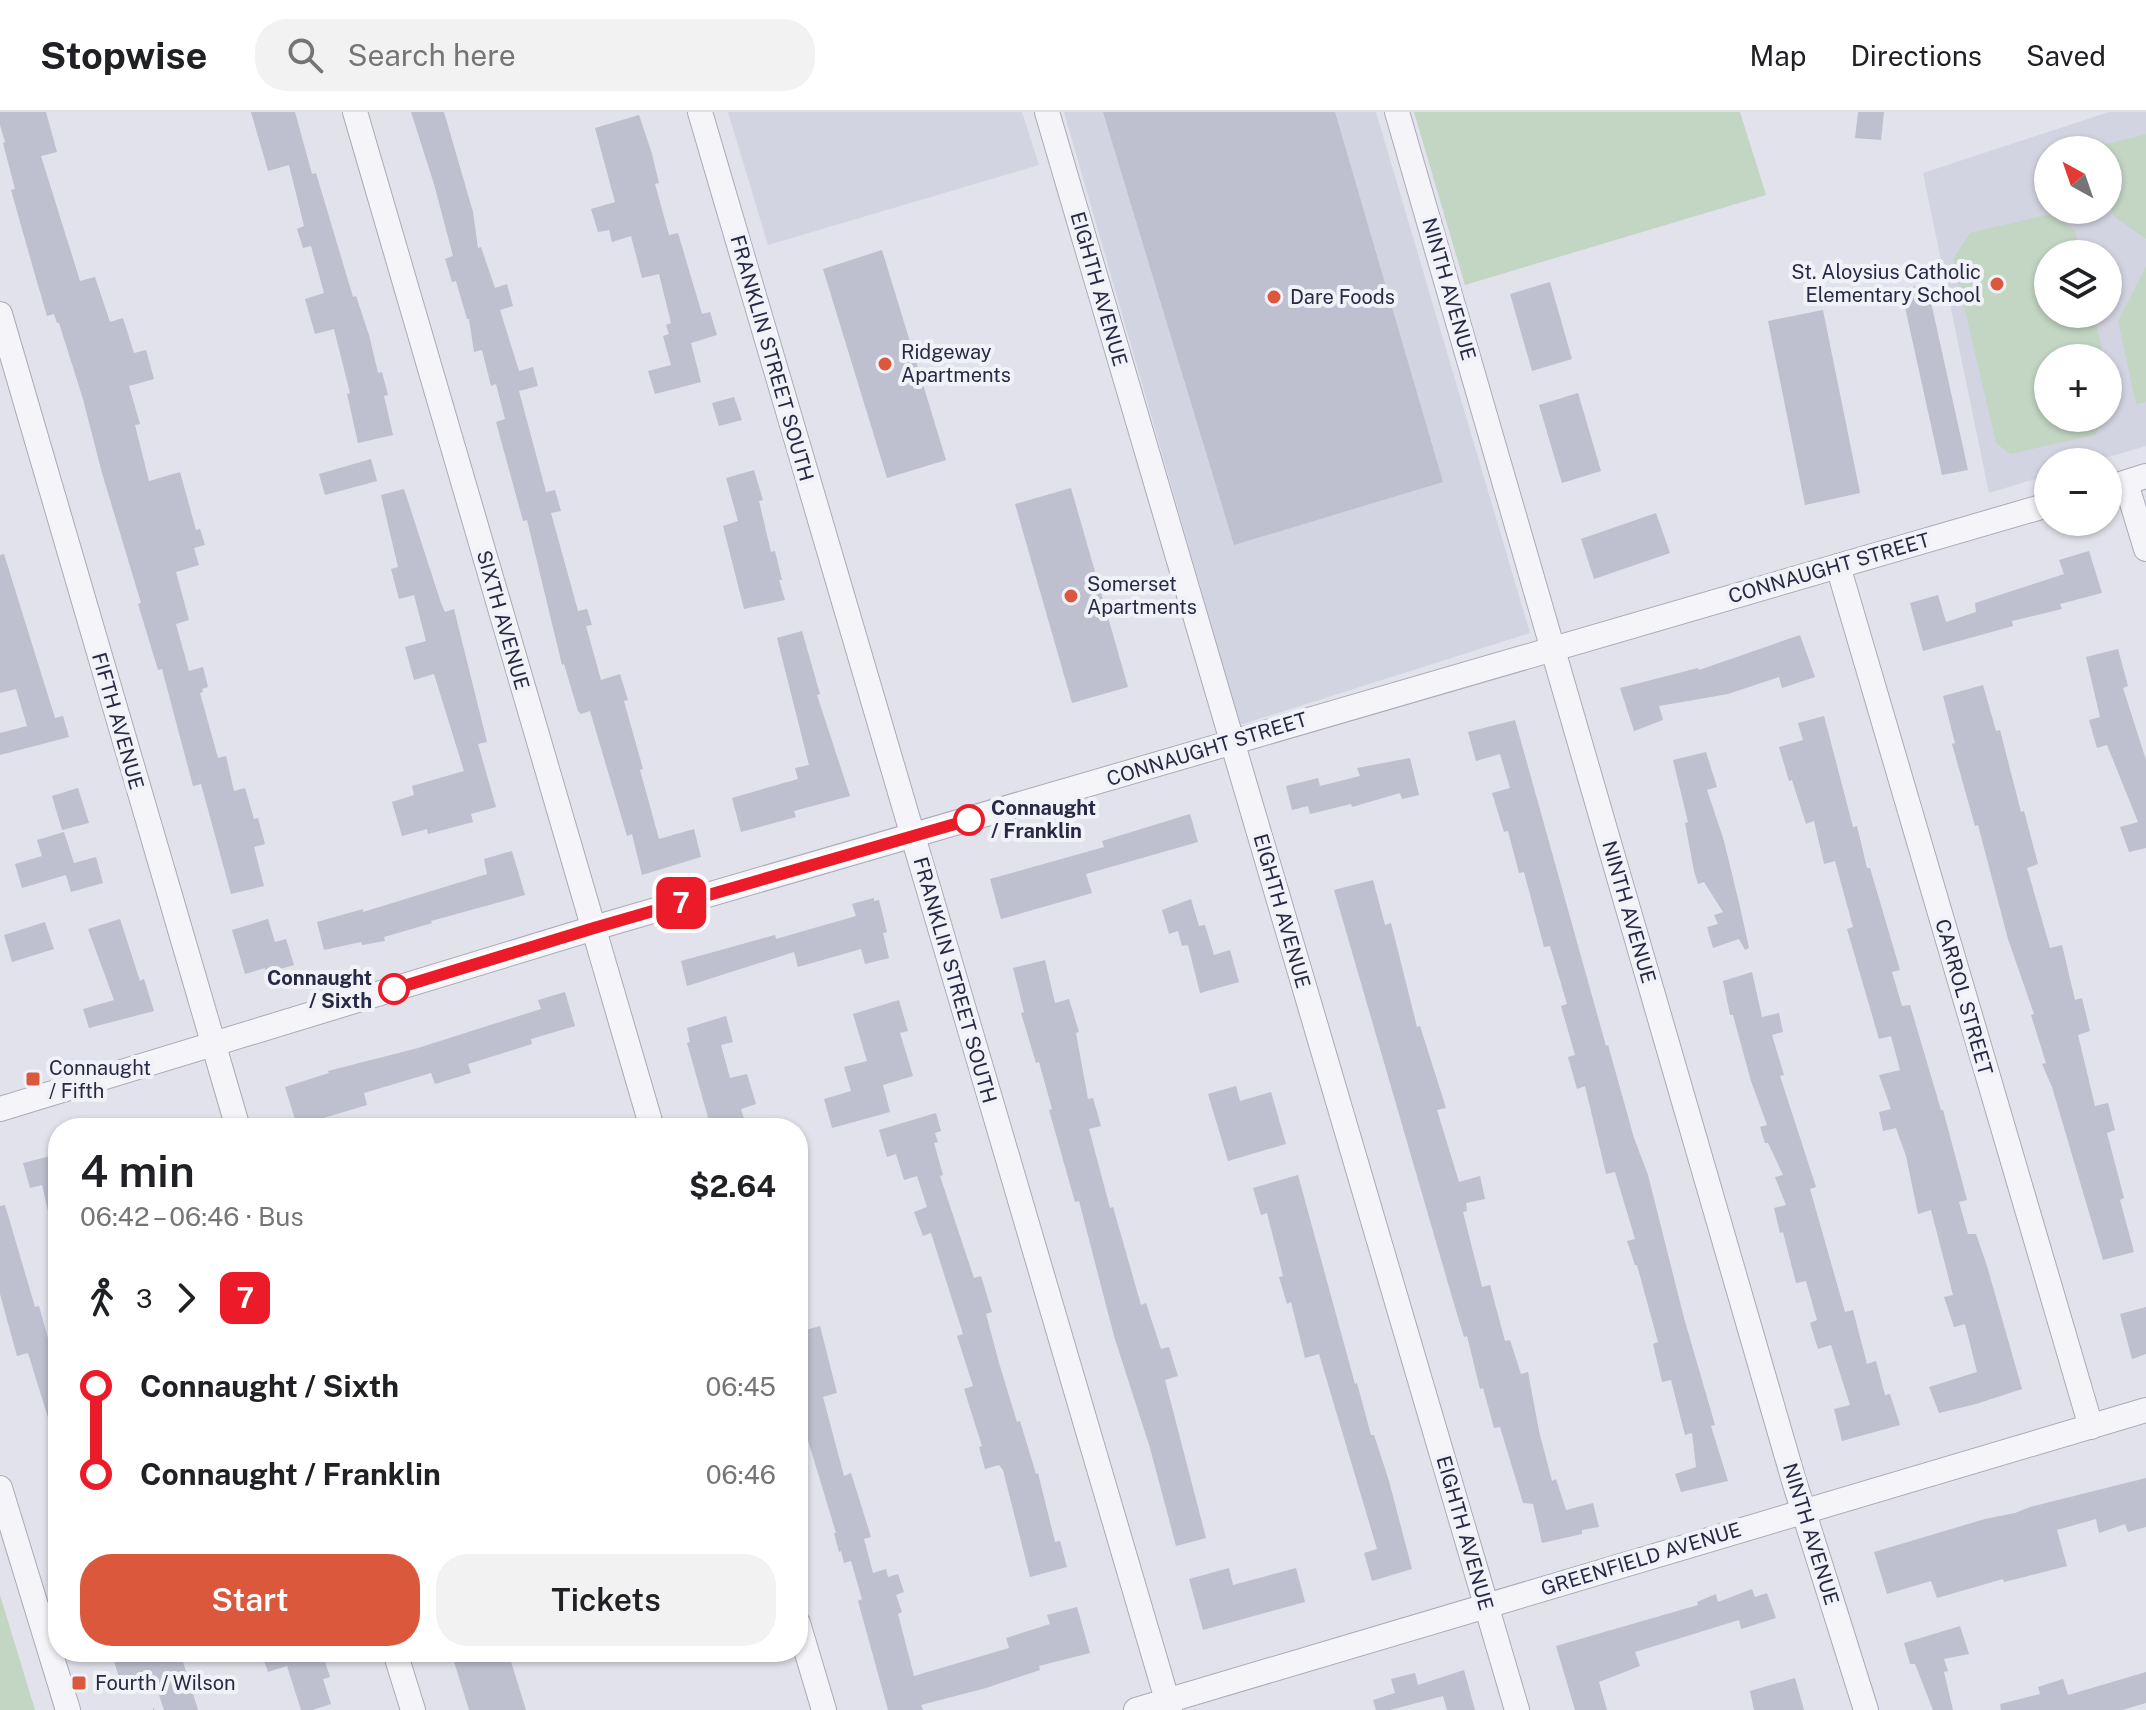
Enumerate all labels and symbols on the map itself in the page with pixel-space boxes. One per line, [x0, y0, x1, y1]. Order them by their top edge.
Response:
north arrow [2034, 136, 2122, 224]
street label: EIGHTH AVENUE [1065, 209, 1133, 369]
street label: NINTH AVENUE [1417, 215, 1481, 363]
street label: FRANKLIN STREET SOUTH [725, 232, 819, 484]
place label: St. Aloysius Catholic Elementary School [1791, 260, 1981, 307]
marker: St. Aloysius Catholic Elementary School [1988, 275, 2006, 293]
place label: Dare Foods [1290, 285, 1395, 309]
marker: Dare Foods [1265, 288, 1283, 306]
place label: Ridgeway Apartments [901, 340, 1011, 387]
marker: Ridgeway Apartments [876, 355, 894, 373]
street label: CONNAUGHT STREET [1725, 528, 1933, 608]
street label: SIXTH AVENUE [472, 547, 534, 693]
place label: Somerset Apartments [1087, 572, 1197, 619]
marker: Somerset Apartments [1062, 587, 1080, 605]
street label: FIFTH AVENUE [87, 650, 149, 792]
street label: CONNAUGHT STREET [1104, 707, 1310, 791]
place label: Connaught / Franklin [991, 796, 1096, 843]
marker: Connaught / Franklin [954, 805, 984, 835]
street label: EIGHTH AVENUE [1248, 831, 1316, 991]
street label: NINTH AVENUE [1597, 838, 1661, 986]
street label: FRANKLIN STREET SOUTH [908, 854, 1002, 1106]
line badge: 7 [655, 877, 707, 929]
street label: CARROL STREET [1930, 916, 1998, 1078]
place label: Connaught / Sixth [267, 966, 372, 1013]
marker: Connaught / Sixth [379, 974, 409, 1004]
place label: Connaught / Fifth [49, 1056, 151, 1103]
marker: Connaught / Fifth [24, 1070, 42, 1088]
street label: EIGHTH AVENUE [1431, 1453, 1499, 1613]
street label: NINTH AVENUE [1778, 1460, 1844, 1608]
street label: GREENFIELD AVENUE [1538, 1517, 1744, 1601]
place label: Fourth / Wilson [95, 1671, 236, 1695]
marker: Fourth / Wilson [70, 1674, 88, 1692]

